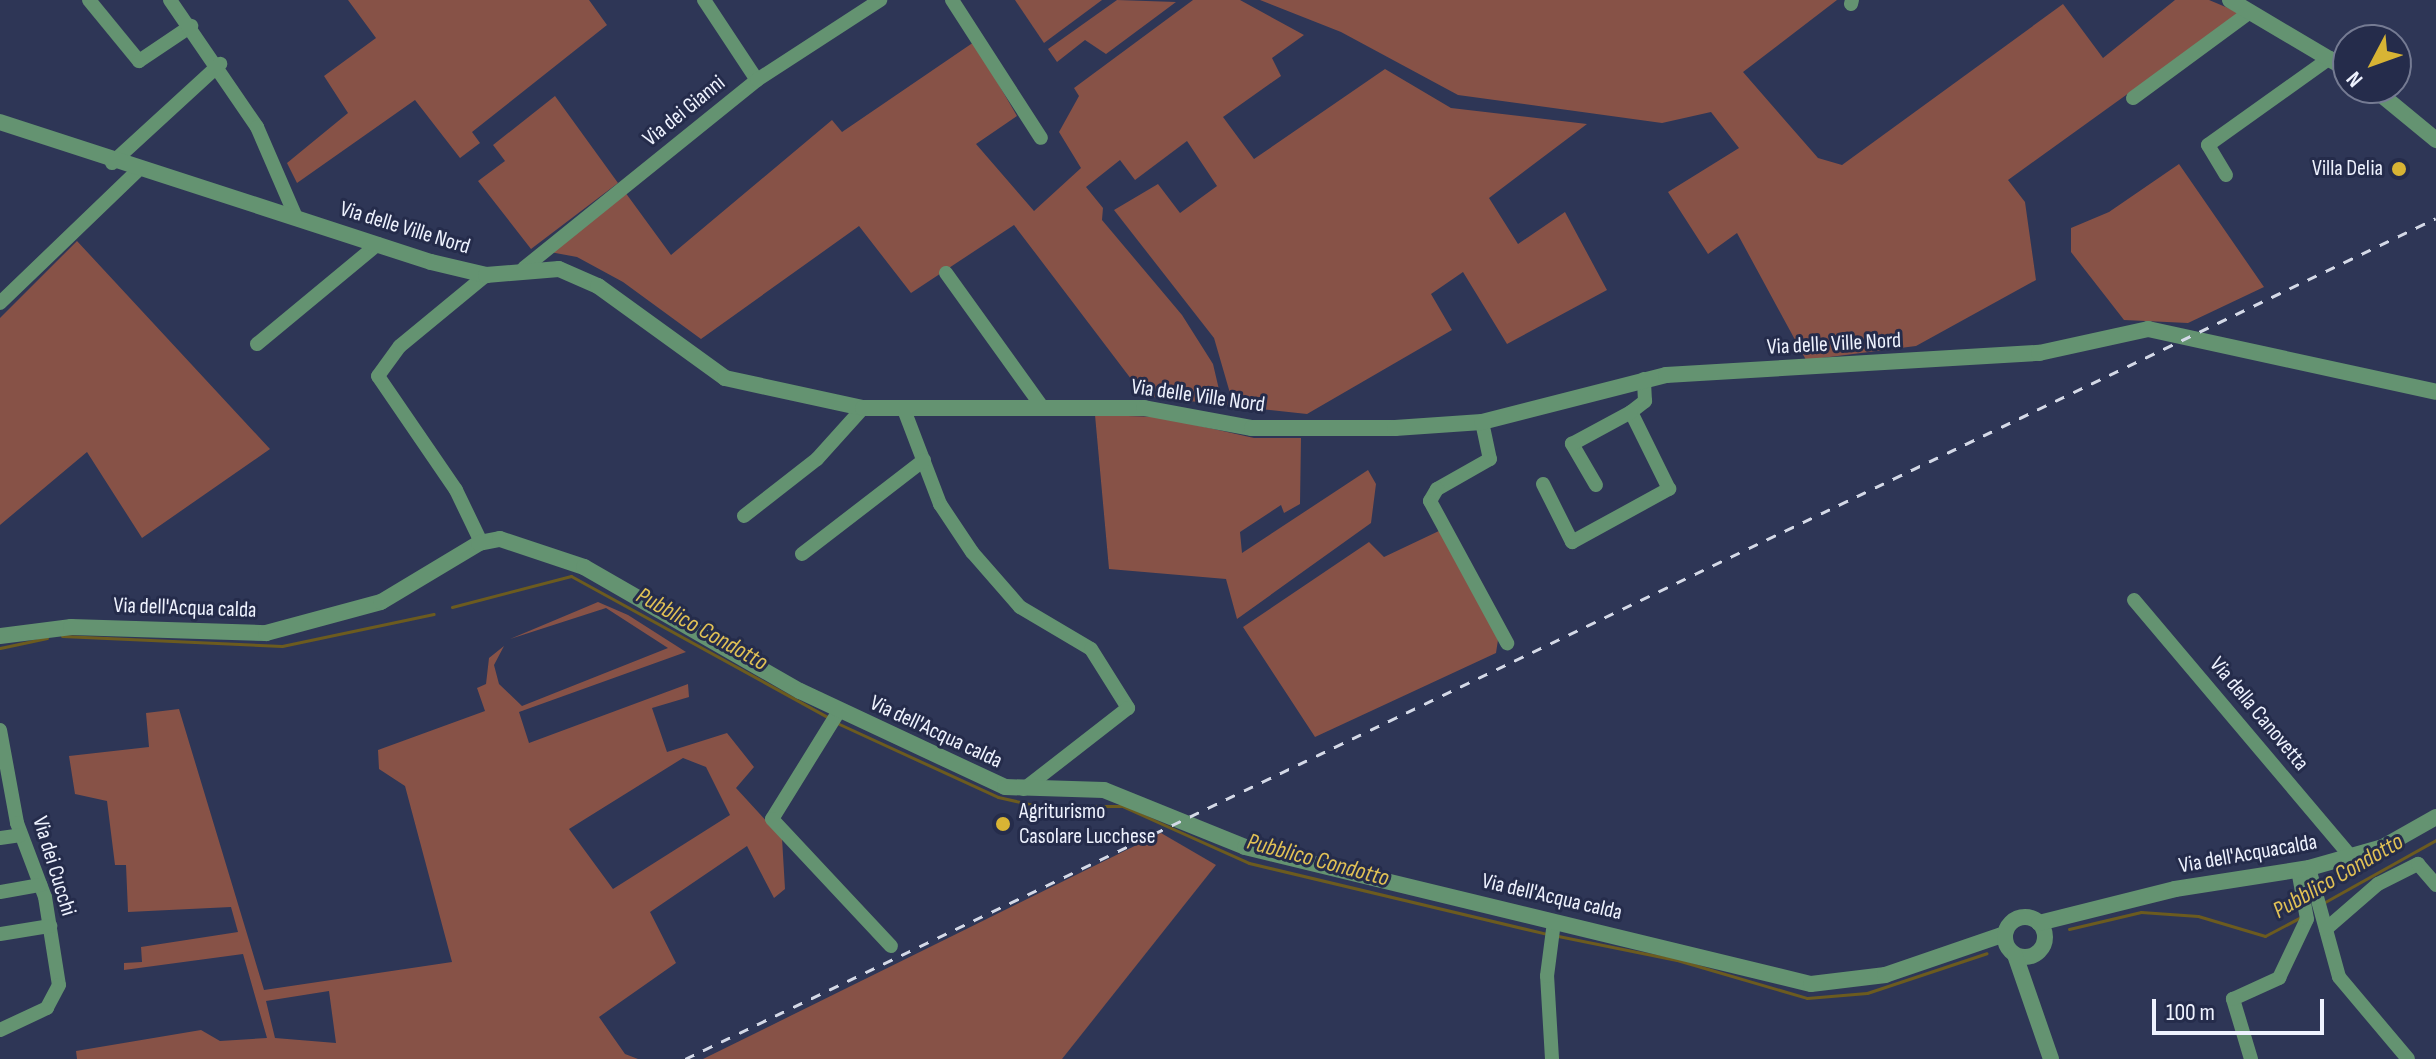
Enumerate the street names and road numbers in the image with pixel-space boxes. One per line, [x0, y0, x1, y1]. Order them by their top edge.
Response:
street label: Via dei Gianni [638, 70, 730, 152]
street label: Via delle Ville Nord [337, 196, 473, 260]
street label: Via delle Ville Nord [1766, 327, 1902, 361]
street label: Via delle Ville Nord [1130, 374, 1266, 418]
street label: Via dell'Acqua calda [113, 592, 257, 624]
street label: Via della Canovetta [2204, 652, 2314, 776]
street label: Via dell'Acqua calda [866, 690, 1006, 774]
street label: Via dei Cucchi [26, 813, 82, 919]
street label: Via dell'Acquacalda [2177, 829, 2319, 879]
street label: Via dell'Acqua calda [1479, 868, 1625, 926]

